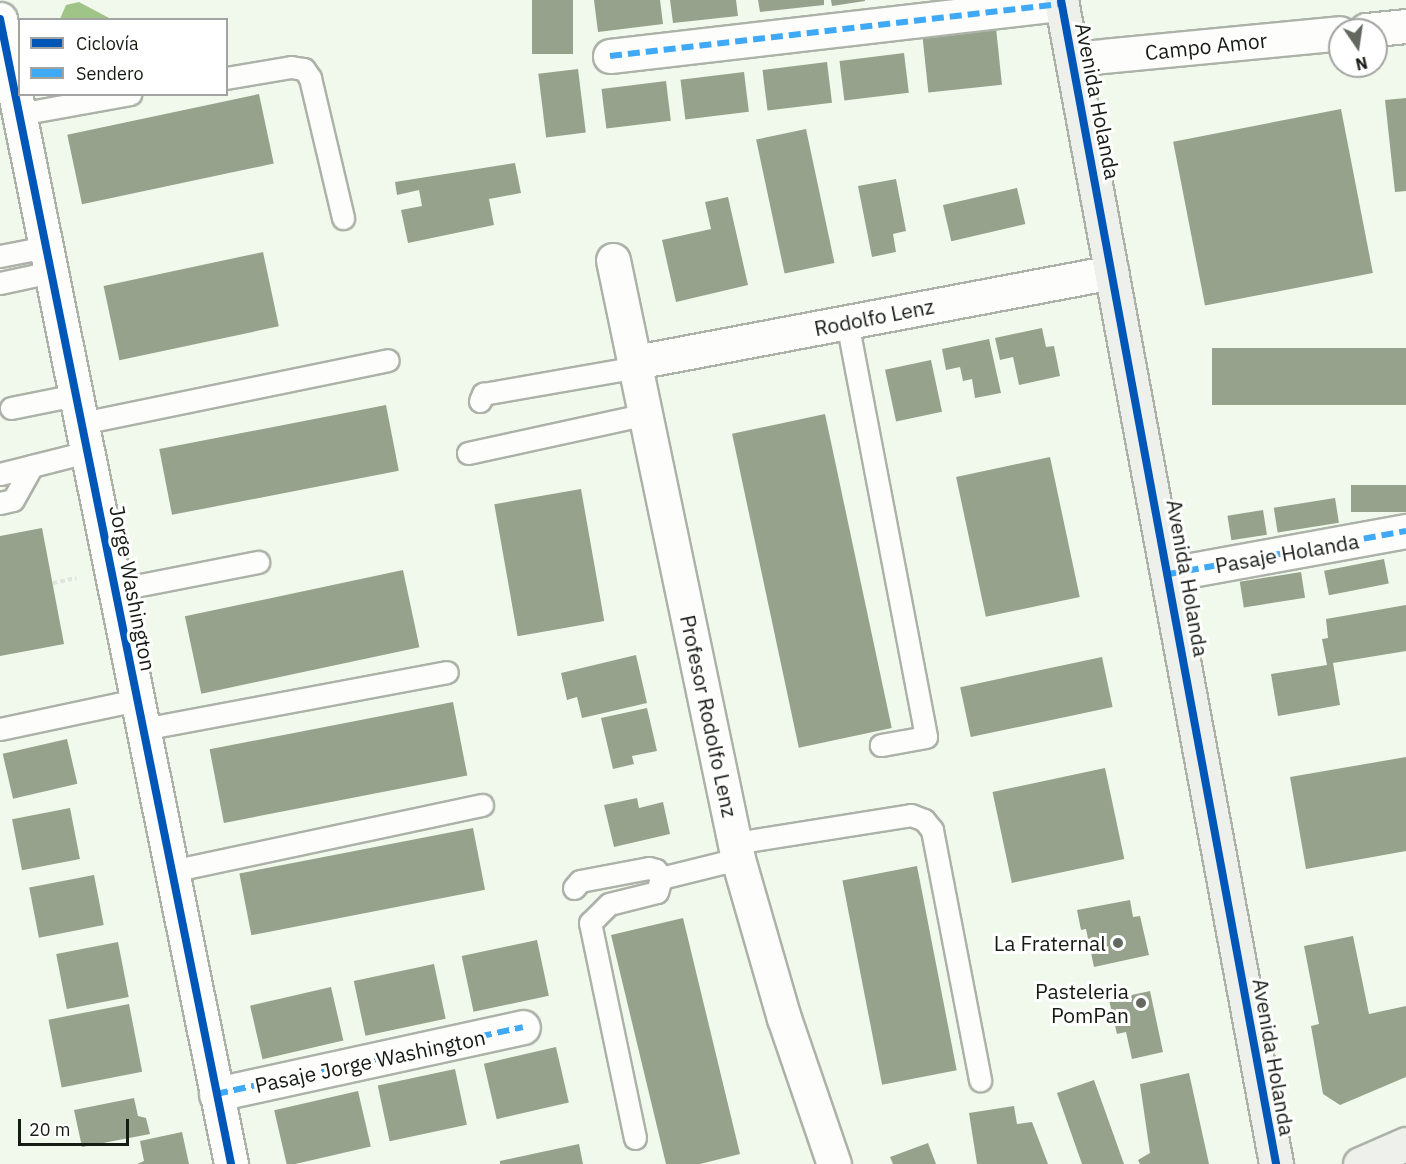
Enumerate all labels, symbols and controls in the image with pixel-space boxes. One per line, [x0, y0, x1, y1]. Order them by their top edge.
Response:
legend [18, 18, 228, 96]
north arrow [1328, 18, 1388, 78]
street label: Avenida Holanda [1070, 20, 1126, 182]
street label: Campo Amor [1144, 27, 1268, 65]
text: Ciclovía [76, 32, 139, 55]
text: N [1354, 53, 1369, 75]
text: Sendero [76, 62, 143, 85]
street label: Rodolfo Lenz [812, 293, 936, 341]
street label: Avenida Holanda [1162, 497, 1214, 659]
street label: Jorge Washington [105, 503, 161, 673]
street label: Pasaje Holanda [1213, 528, 1361, 578]
street label: Profesor Rodolfo Lenz [675, 613, 743, 819]
place label: La Fraternal [994, 930, 1106, 956]
marker: La Fraternal [1111, 936, 1125, 950]
street label: Avenida Holanda [1248, 976, 1300, 1138]
place label: Pasteleria PomPan [1035, 978, 1129, 1028]
marker: Pasteleria PomPan [1134, 996, 1148, 1010]
street label: Pasaje Jorge Washington [252, 1024, 488, 1098]
scale bar [21, 1107, 132, 1145]
text: 20 m [29, 1118, 71, 1141]

